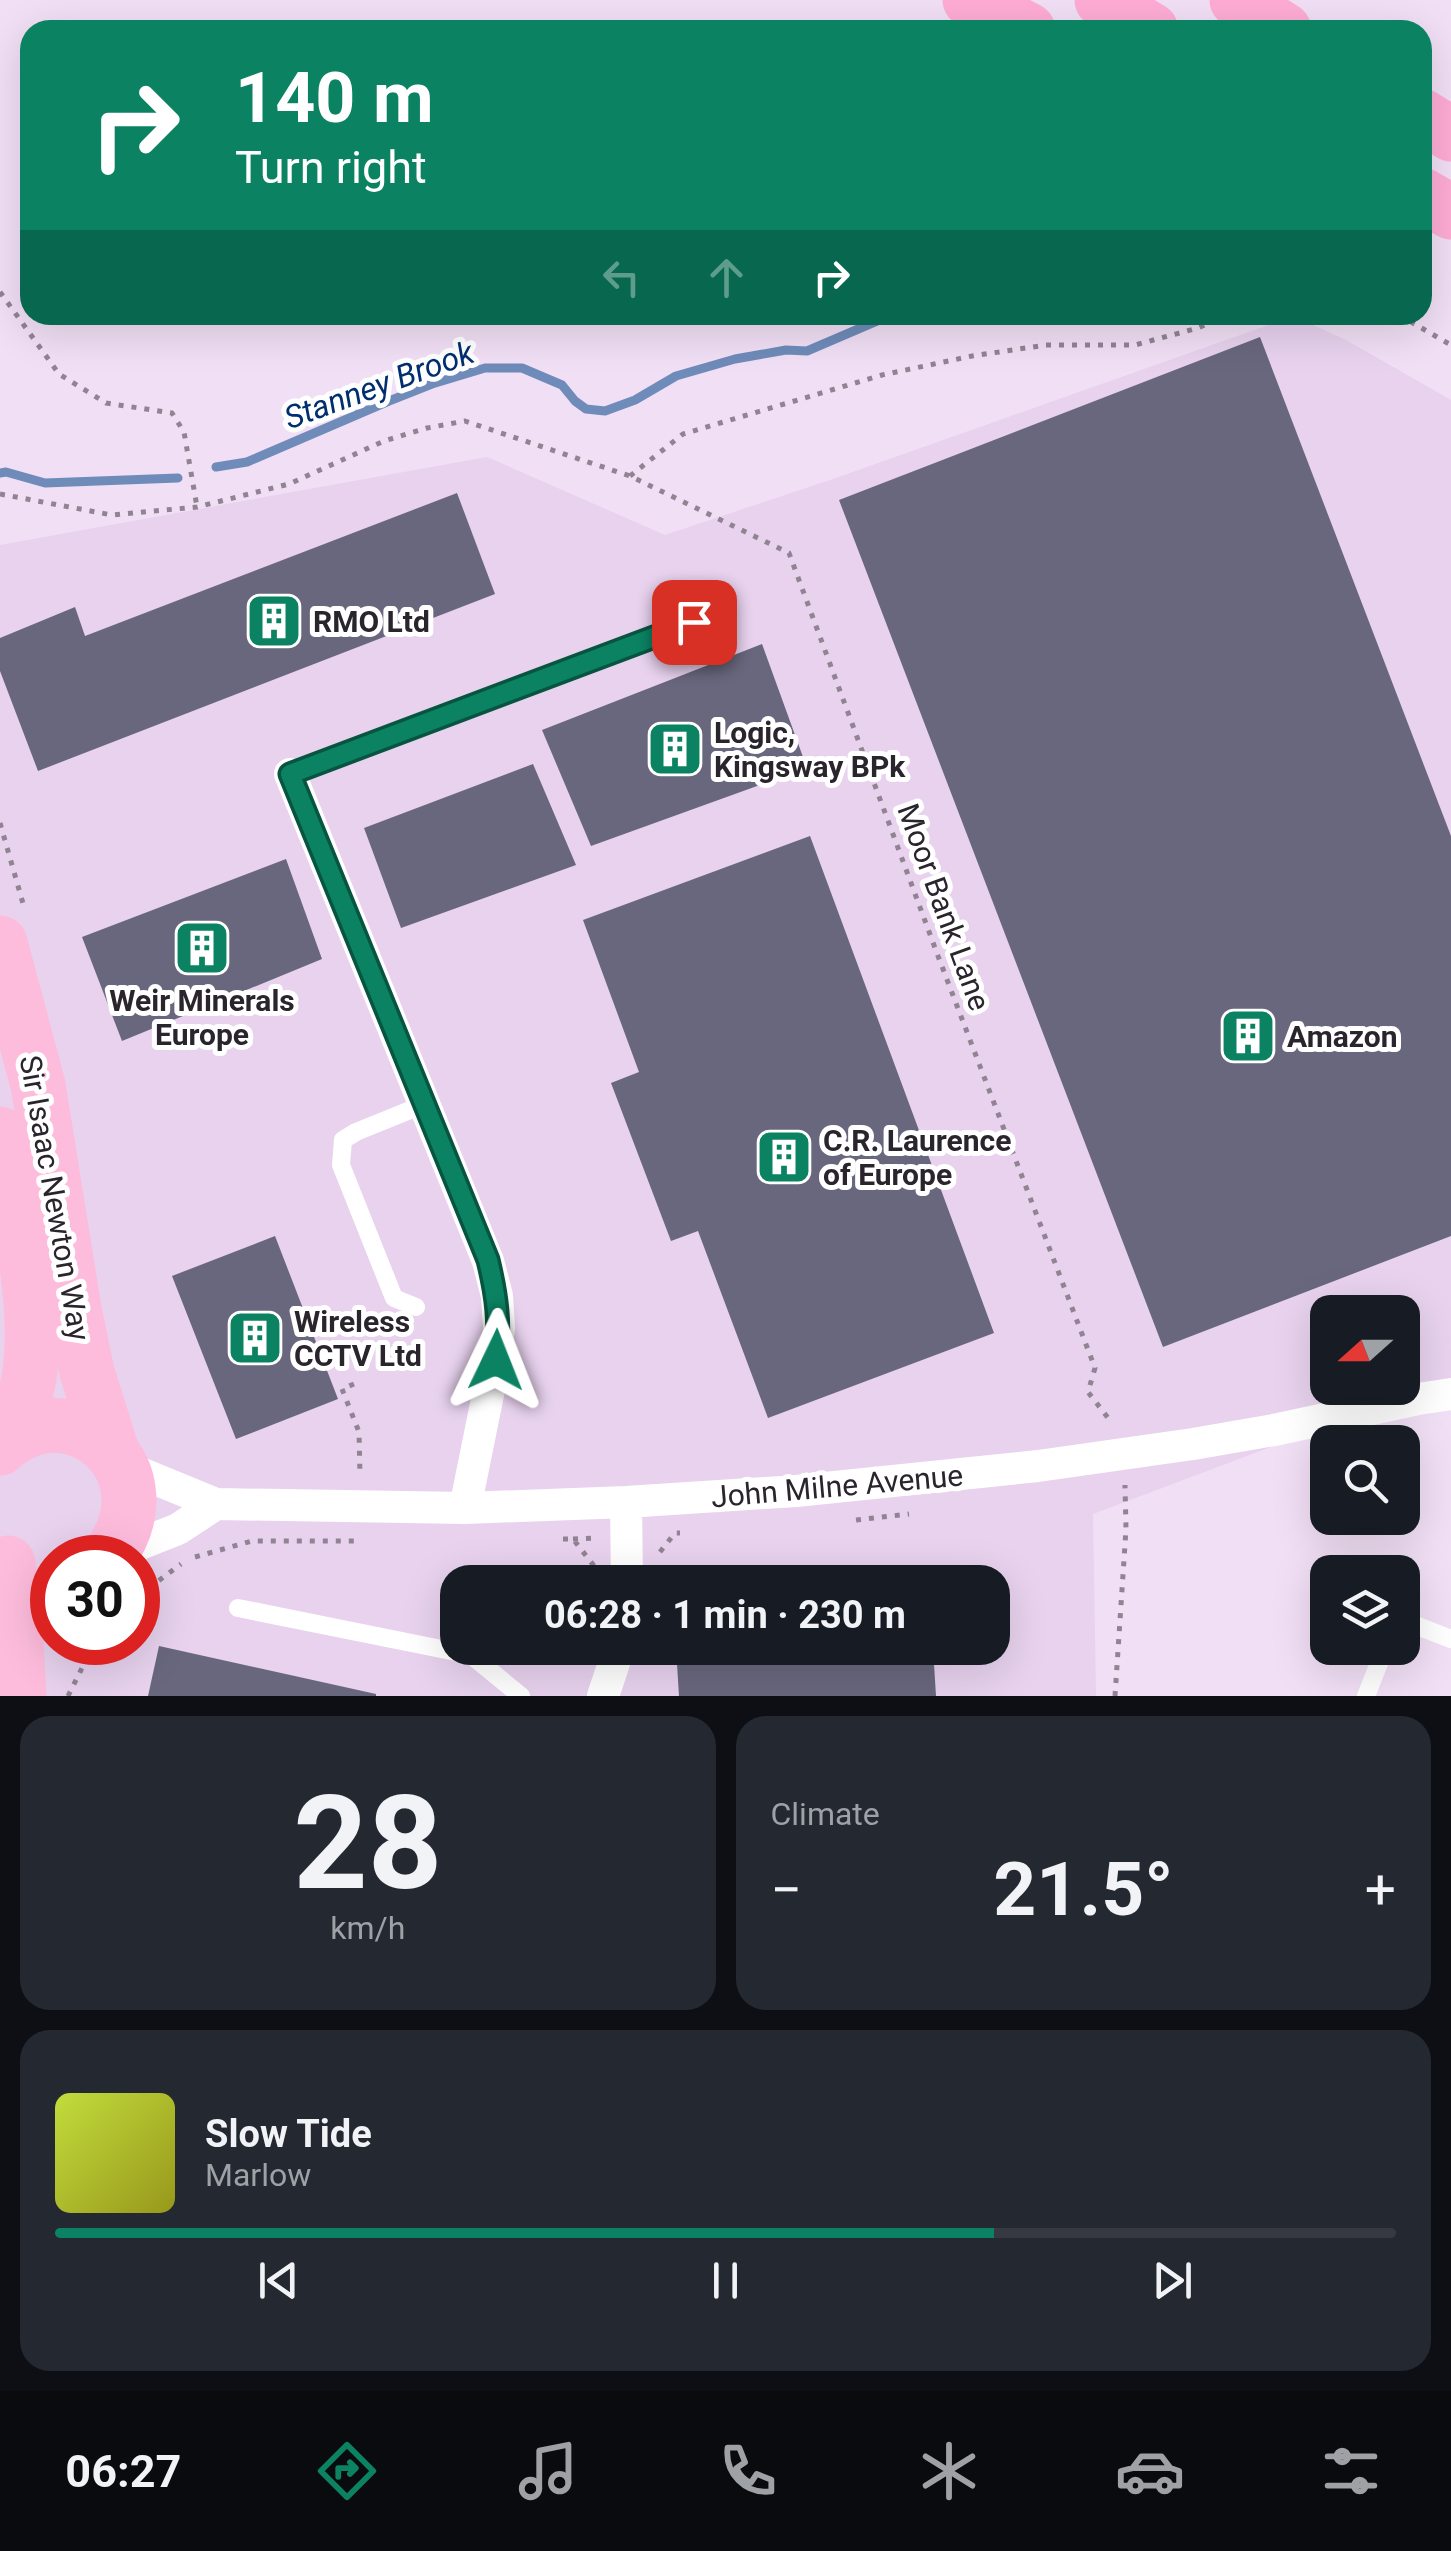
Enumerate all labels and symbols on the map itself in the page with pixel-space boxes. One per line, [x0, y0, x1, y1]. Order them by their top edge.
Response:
water label: Stanney Brook [279, 333, 480, 437]
pin [652, 580, 737, 665]
building icon: RMO Ltd [244, 591, 304, 651]
place label: RMO Ltd [313, 604, 430, 639]
place label: Logic, Kingsway BPk [714, 715, 906, 784]
building icon: Logic, Kingsway BPk [645, 719, 705, 779]
street label: Moor Bank Lane [890, 799, 998, 1015]
building icon: Weir Minerals Europe [172, 918, 232, 978]
place label: Weir Minerals Europe [109, 983, 295, 1052]
building icon: Amazon [1218, 1006, 1278, 1066]
place label: Amazon [1287, 1019, 1398, 1054]
street label: Sir Isaac Newton Way [13, 1053, 97, 1343]
place label: C.R. Laurence of Europe [823, 1123, 1011, 1192]
building icon: C.R. Laurence of Europe [754, 1127, 814, 1187]
north arrow [1310, 1295, 1420, 1405]
place label: Wireless CCTV Ltd [294, 1304, 422, 1373]
building icon: Wireless CCTV Ltd [225, 1308, 285, 1368]
position arrow [444, 1308, 548, 1412]
street label: John Milne Avenue [709, 1458, 965, 1514]
speed limit sign: 30 [30, 1535, 160, 1665]

